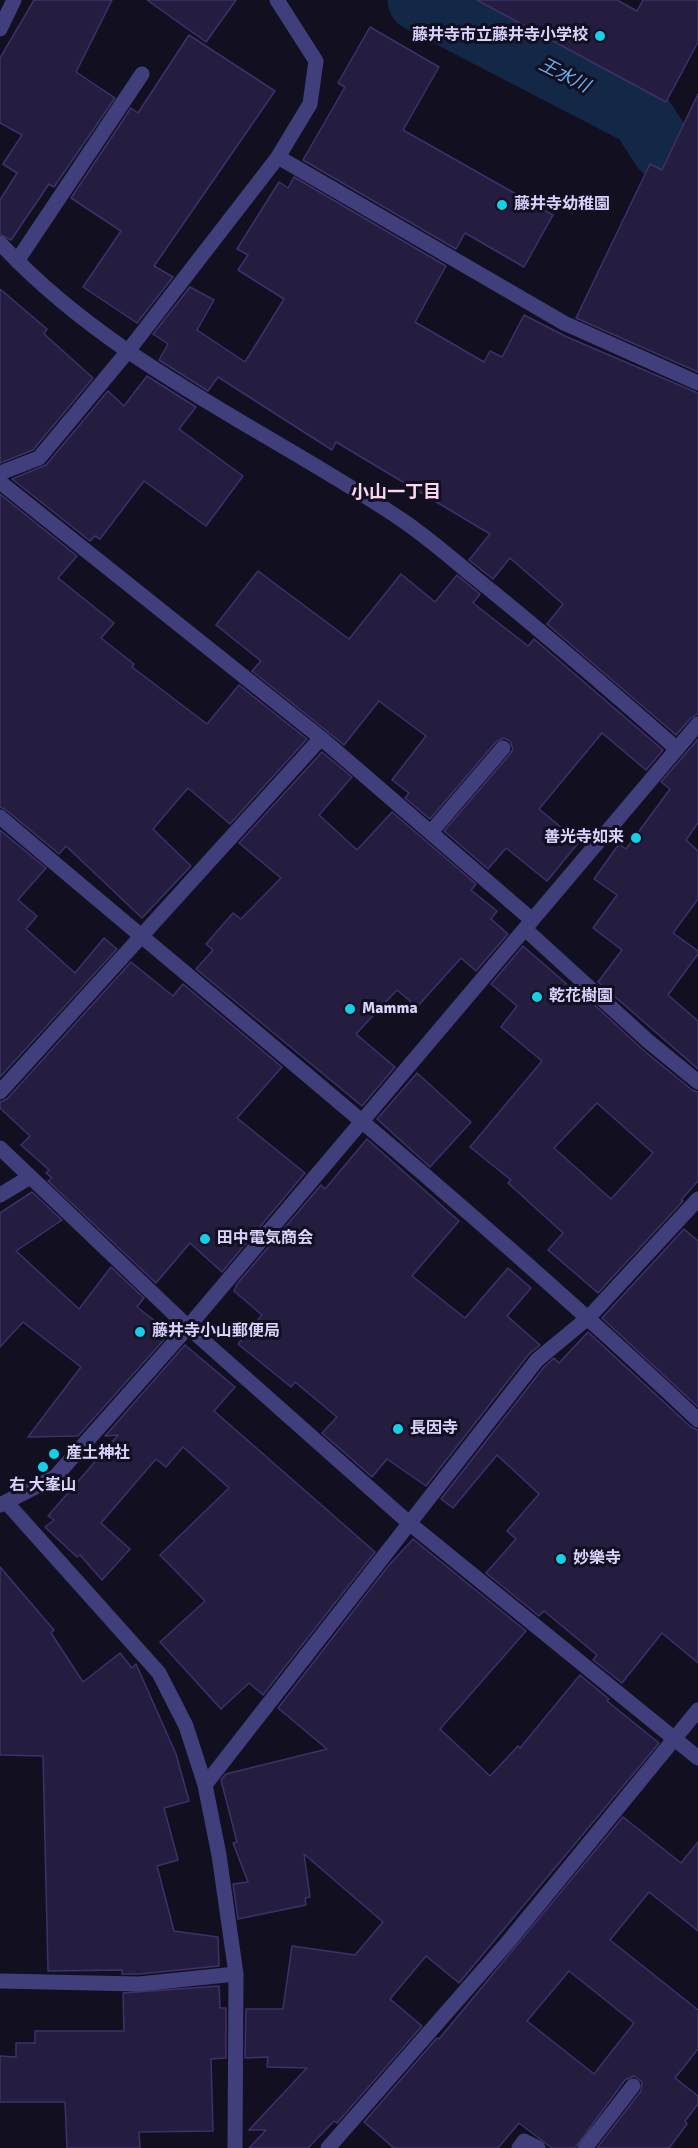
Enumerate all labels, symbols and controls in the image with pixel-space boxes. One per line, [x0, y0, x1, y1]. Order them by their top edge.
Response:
place label: 藤井寺市立藤井寺小学校 [412, 26, 588, 46]
marker: 藤井寺市立藤井寺小学校 [593, 29, 607, 43]
water label: 王水川 [535, 54, 593, 98]
place label: 藤井寺幼稚園 [514, 195, 610, 215]
marker: 藤井寺幼稚園 [495, 198, 509, 212]
district label: 小山一丁目 [351, 482, 441, 504]
place label: 善光寺如来 [544, 828, 624, 848]
marker: 善光寺如来 [629, 831, 643, 845]
place label: 乾花樹園 [549, 987, 613, 1007]
marker: 乾花樹園 [530, 990, 544, 1004]
place label: Mamma [362, 999, 418, 1019]
marker: Mamma [343, 1002, 357, 1016]
place label: 田中電気商会 [217, 1229, 313, 1249]
marker: 田中電気商会 [198, 1232, 212, 1246]
place label: 藤井寺小山郵便局 [152, 1322, 280, 1342]
marker: 藤井寺小山郵便局 [133, 1325, 147, 1339]
place label: 長因寺 [410, 1419, 458, 1439]
marker: 長因寺 [391, 1422, 405, 1436]
place label: 産土神社 [66, 1444, 130, 1464]
marker: 産土神社 [47, 1447, 61, 1461]
marker: 右 大峯山 [36, 1460, 50, 1474]
place label: 右 大峯山 [9, 1476, 77, 1496]
place label: 妙樂寺 [573, 1549, 621, 1569]
marker: 妙樂寺 [554, 1552, 568, 1566]

